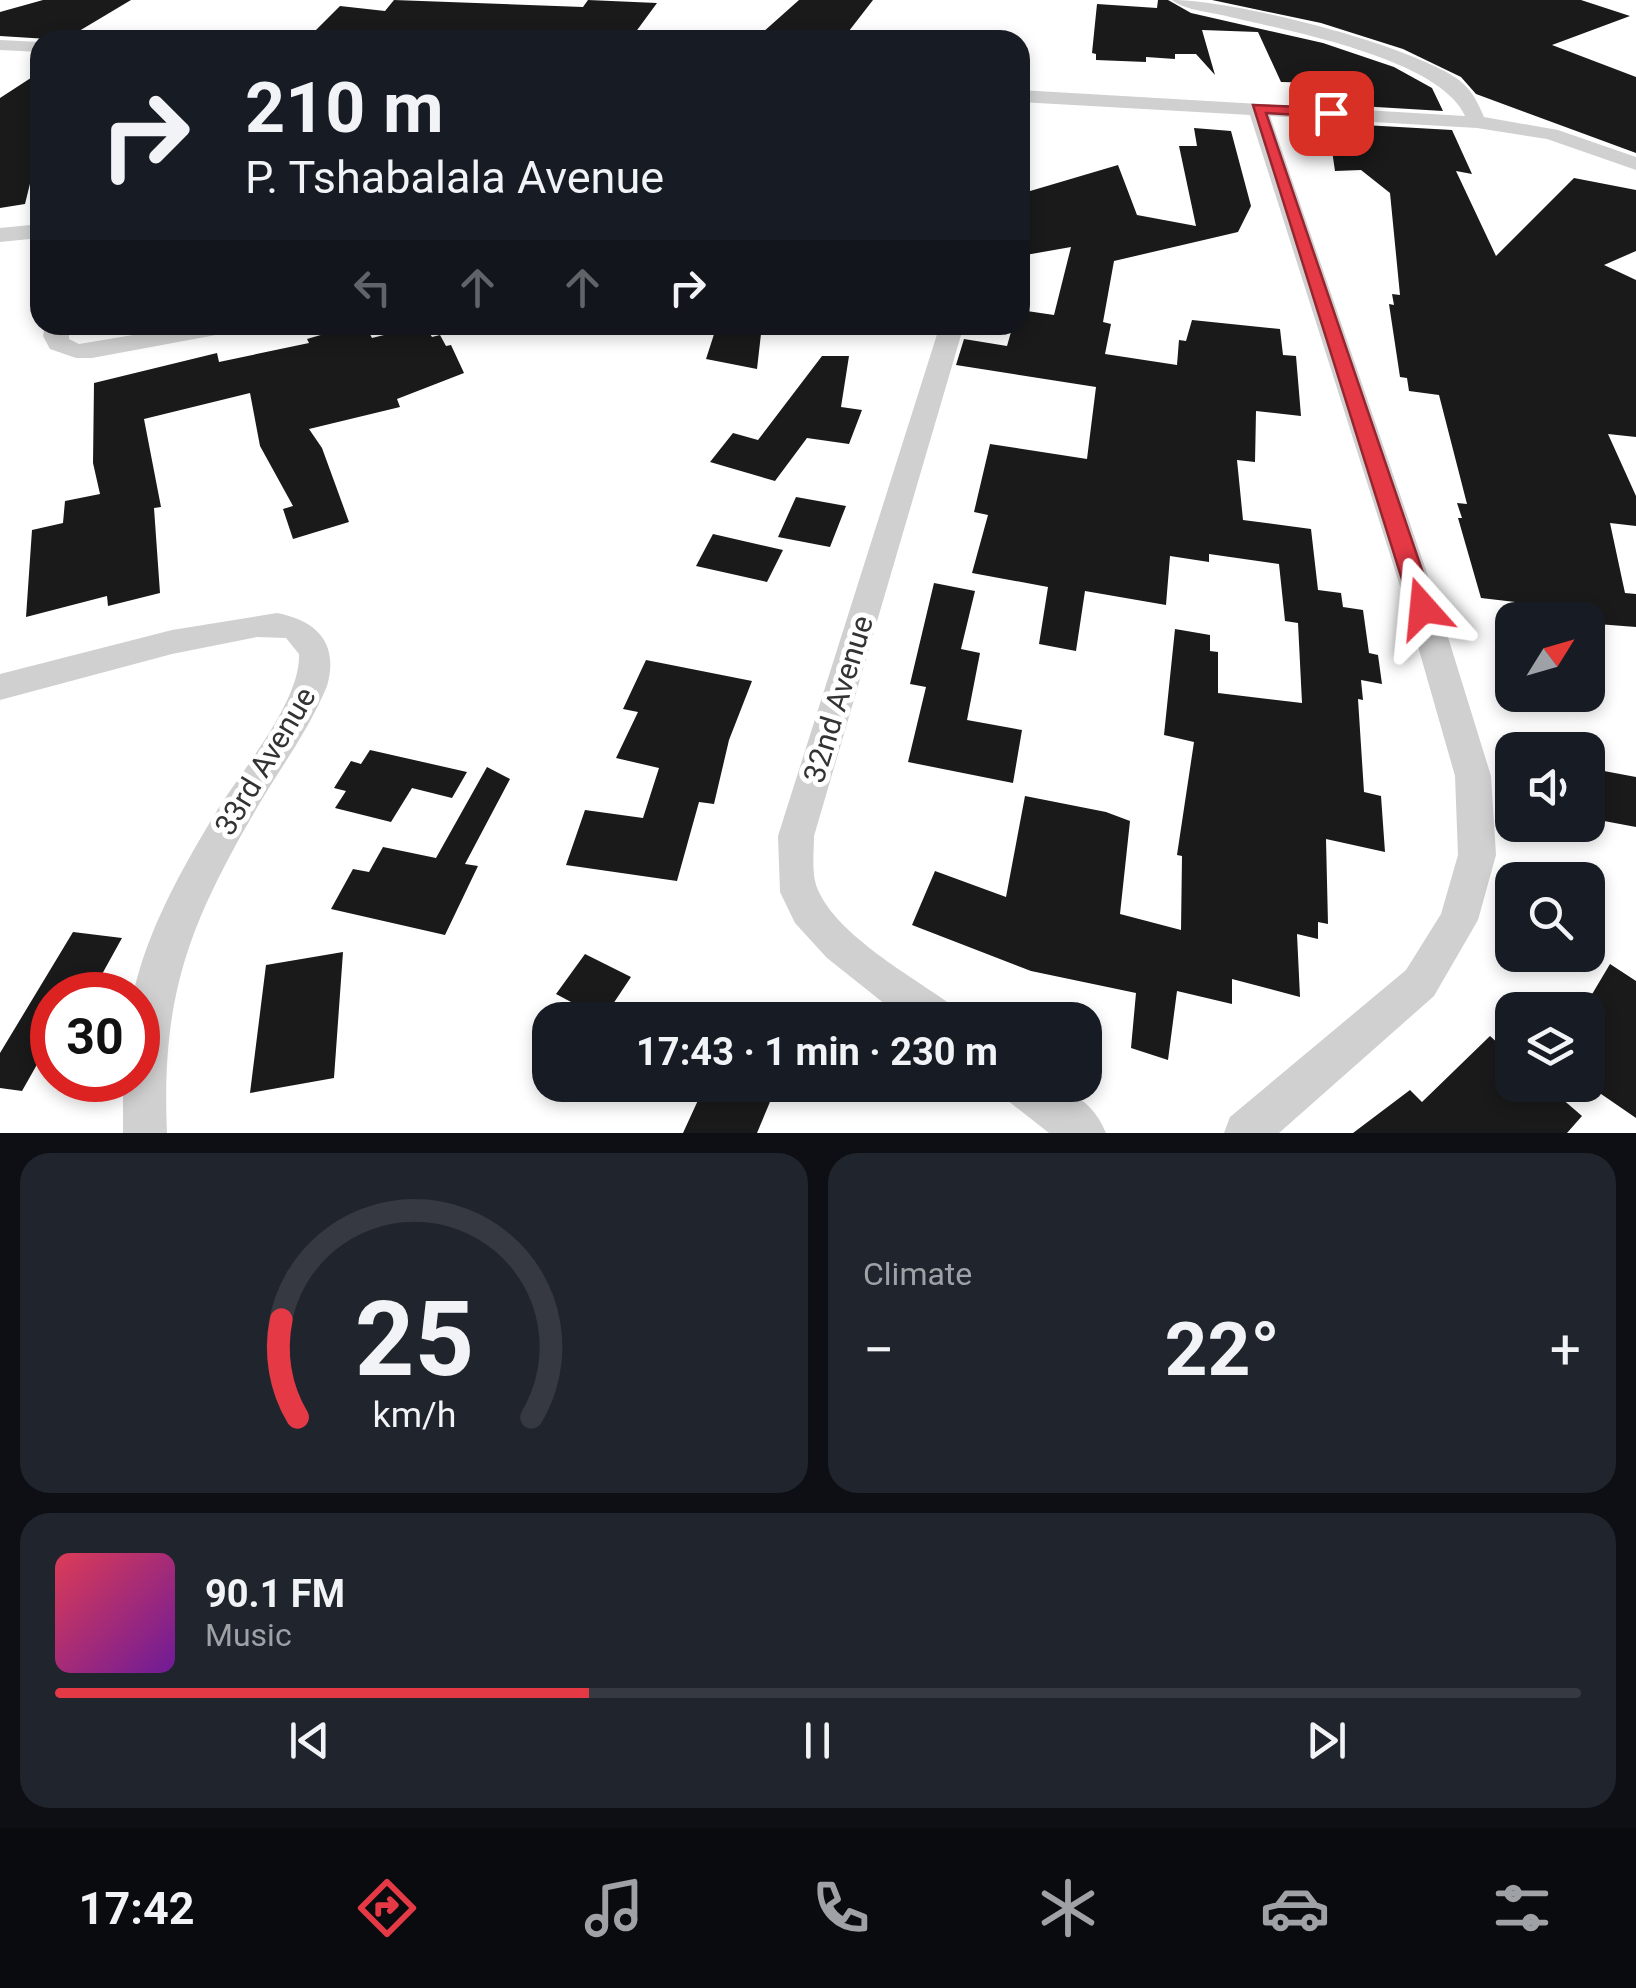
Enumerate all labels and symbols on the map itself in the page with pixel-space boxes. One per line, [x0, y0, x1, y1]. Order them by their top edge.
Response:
pin [1289, 71, 1374, 156]
position arrow [1371, 556, 1475, 660]
north arrow [1495, 602, 1605, 712]
street label: 32nd Avenue [796, 611, 880, 787]
street label: 33rd Avenue [207, 681, 323, 841]
speed limit sign: 30 [30, 972, 160, 1102]

